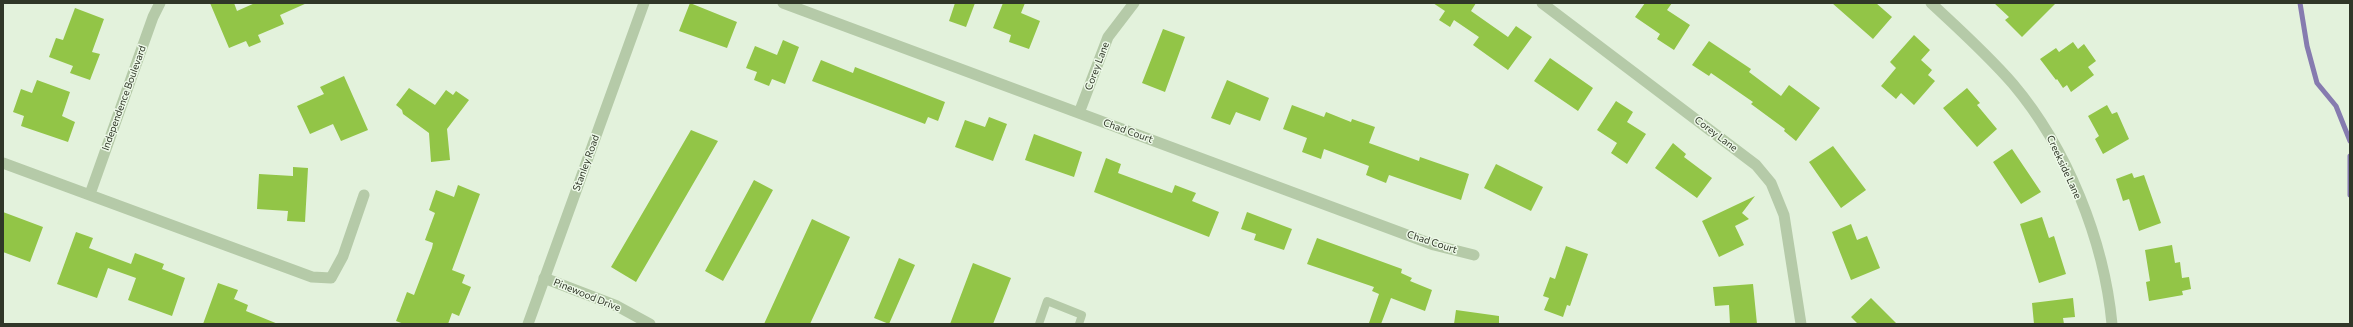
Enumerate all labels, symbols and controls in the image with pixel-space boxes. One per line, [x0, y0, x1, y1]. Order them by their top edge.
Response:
street label: Corey Lane [1082, 40, 1112, 92]
street label: Independence Boulevard [99, 44, 149, 152]
street label: Corey Lane [1692, 114, 1740, 154]
street label: Chad Court [1102, 116, 1154, 146]
street label: Stanley Road [570, 133, 602, 193]
street label: Creekside Lane [2044, 133, 2084, 201]
street label: Chad Court [1405, 228, 1459, 256]
street label: Pinewood Drive [552, 276, 622, 314]

